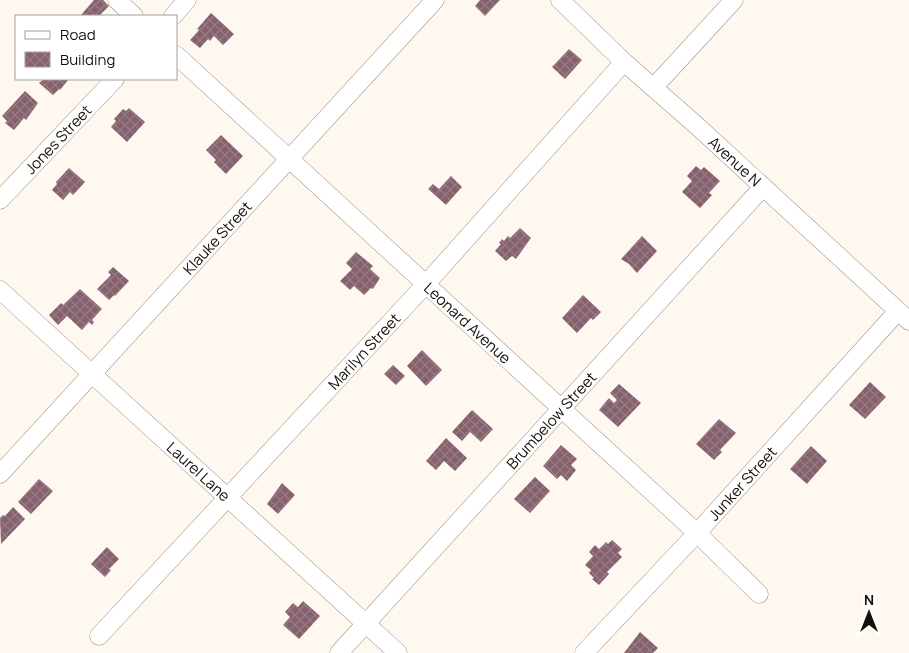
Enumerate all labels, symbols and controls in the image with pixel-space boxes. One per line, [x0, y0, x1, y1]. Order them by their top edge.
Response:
legend [15, 15, 178, 80]
text: Road [60, 24, 96, 45]
text: Building [60, 49, 115, 70]
street label: Jones Street [20, 100, 96, 178]
street label: Avenue N [704, 131, 766, 191]
street label: Klauke Street [178, 196, 256, 279]
street label: Leonard Avenue [420, 277, 516, 368]
street label: Marilyn Street [323, 308, 405, 394]
street label: Brumbelow Street [501, 367, 601, 473]
street label: Laurel Lane [162, 437, 235, 506]
street label: Junker Street [703, 442, 781, 525]
north arrow [844, 588, 894, 638]
text: N [864, 590, 874, 609]

